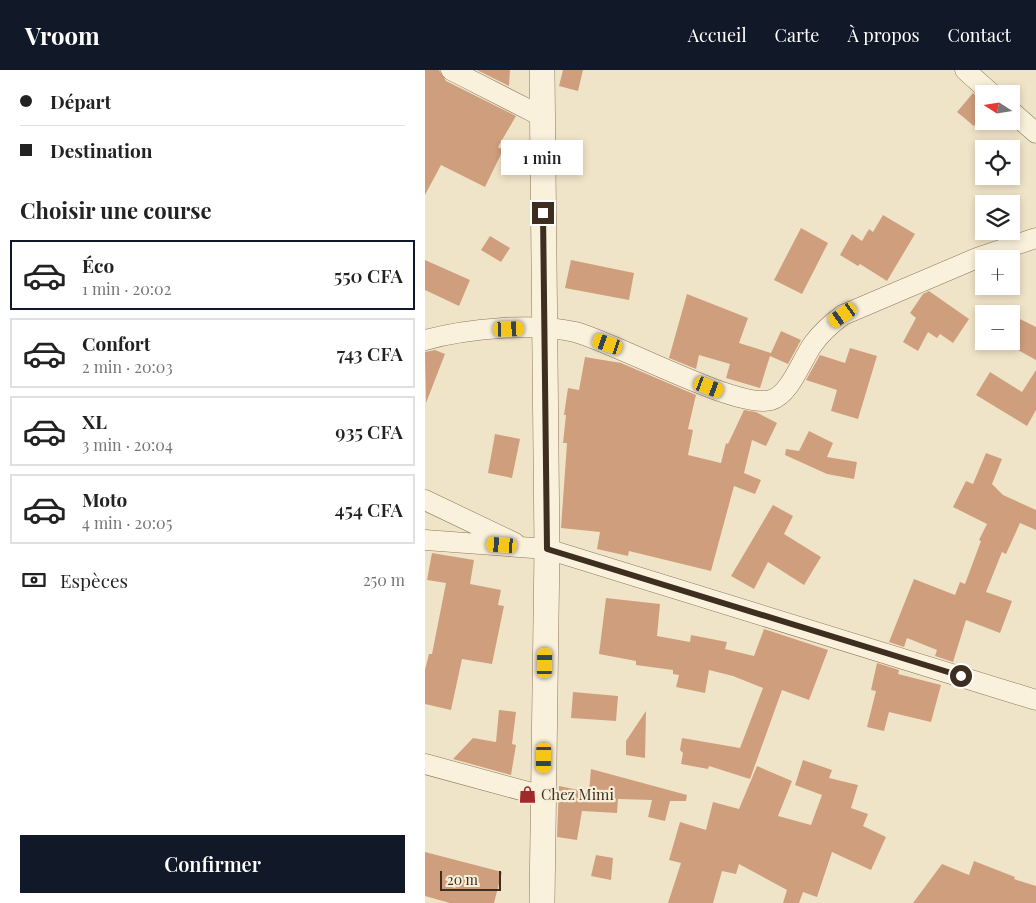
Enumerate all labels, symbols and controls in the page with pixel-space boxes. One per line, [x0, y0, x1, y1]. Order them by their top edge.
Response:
text: Vroom [25, 19, 100, 51]
text: Accueil [688, 23, 747, 47]
text: Carte [775, 23, 819, 47]
text: À propos [847, 23, 920, 47]
text: Contact [948, 23, 1011, 47]
north arrow [975, 85, 1020, 130]
map controls [975, 85, 1020, 350]
text: Départ [50, 88, 111, 114]
text: Destination [50, 137, 152, 163]
callout: 1 min [502, 140, 584, 176]
button: locate [975, 140, 1020, 185]
text: 1 min [523, 147, 561, 168]
text: Choisir une course [20, 195, 212, 225]
button: layers [975, 195, 1020, 240]
route end [532, 202, 554, 224]
button: + [975, 250, 1020, 295]
text: Éco [82, 252, 114, 278]
icon: car [22, 253, 67, 298]
text: 550 CFA [334, 262, 403, 288]
text: 1 min · 20:02 [82, 278, 171, 299]
car [826, 300, 859, 330]
button: − [975, 305, 1020, 350]
car [493, 321, 524, 337]
text: Confort [82, 330, 150, 356]
icon: car [22, 331, 67, 376]
car [591, 332, 624, 356]
text: 743 CFA [337, 340, 403, 366]
text: 2 min · 20:03 [82, 356, 173, 377]
car [692, 375, 725, 399]
text: XL [82, 408, 107, 434]
icon: car [22, 409, 67, 454]
text: 935 CFA [335, 418, 403, 444]
text: 3 min · 20:04 [82, 434, 173, 455]
text: Moto [82, 486, 127, 512]
icon: car [22, 487, 67, 532]
text: 454 CFA [335, 496, 403, 522]
text: 4 min · 20:05 [82, 512, 172, 533]
car [486, 536, 517, 554]
icon: cash [20, 566, 48, 594]
text: Espèces [60, 567, 128, 593]
text: 250 m [363, 569, 405, 590]
car [537, 648, 552, 678]
route start [950, 665, 972, 687]
car [536, 743, 551, 773]
place label: Chez Mimi [541, 784, 614, 804]
shop icon: Chez Mimi [517, 785, 537, 805]
button: Confirmer [20, 835, 405, 893]
scale bar [440, 868, 501, 891]
text: 20 m [447, 870, 478, 889]

